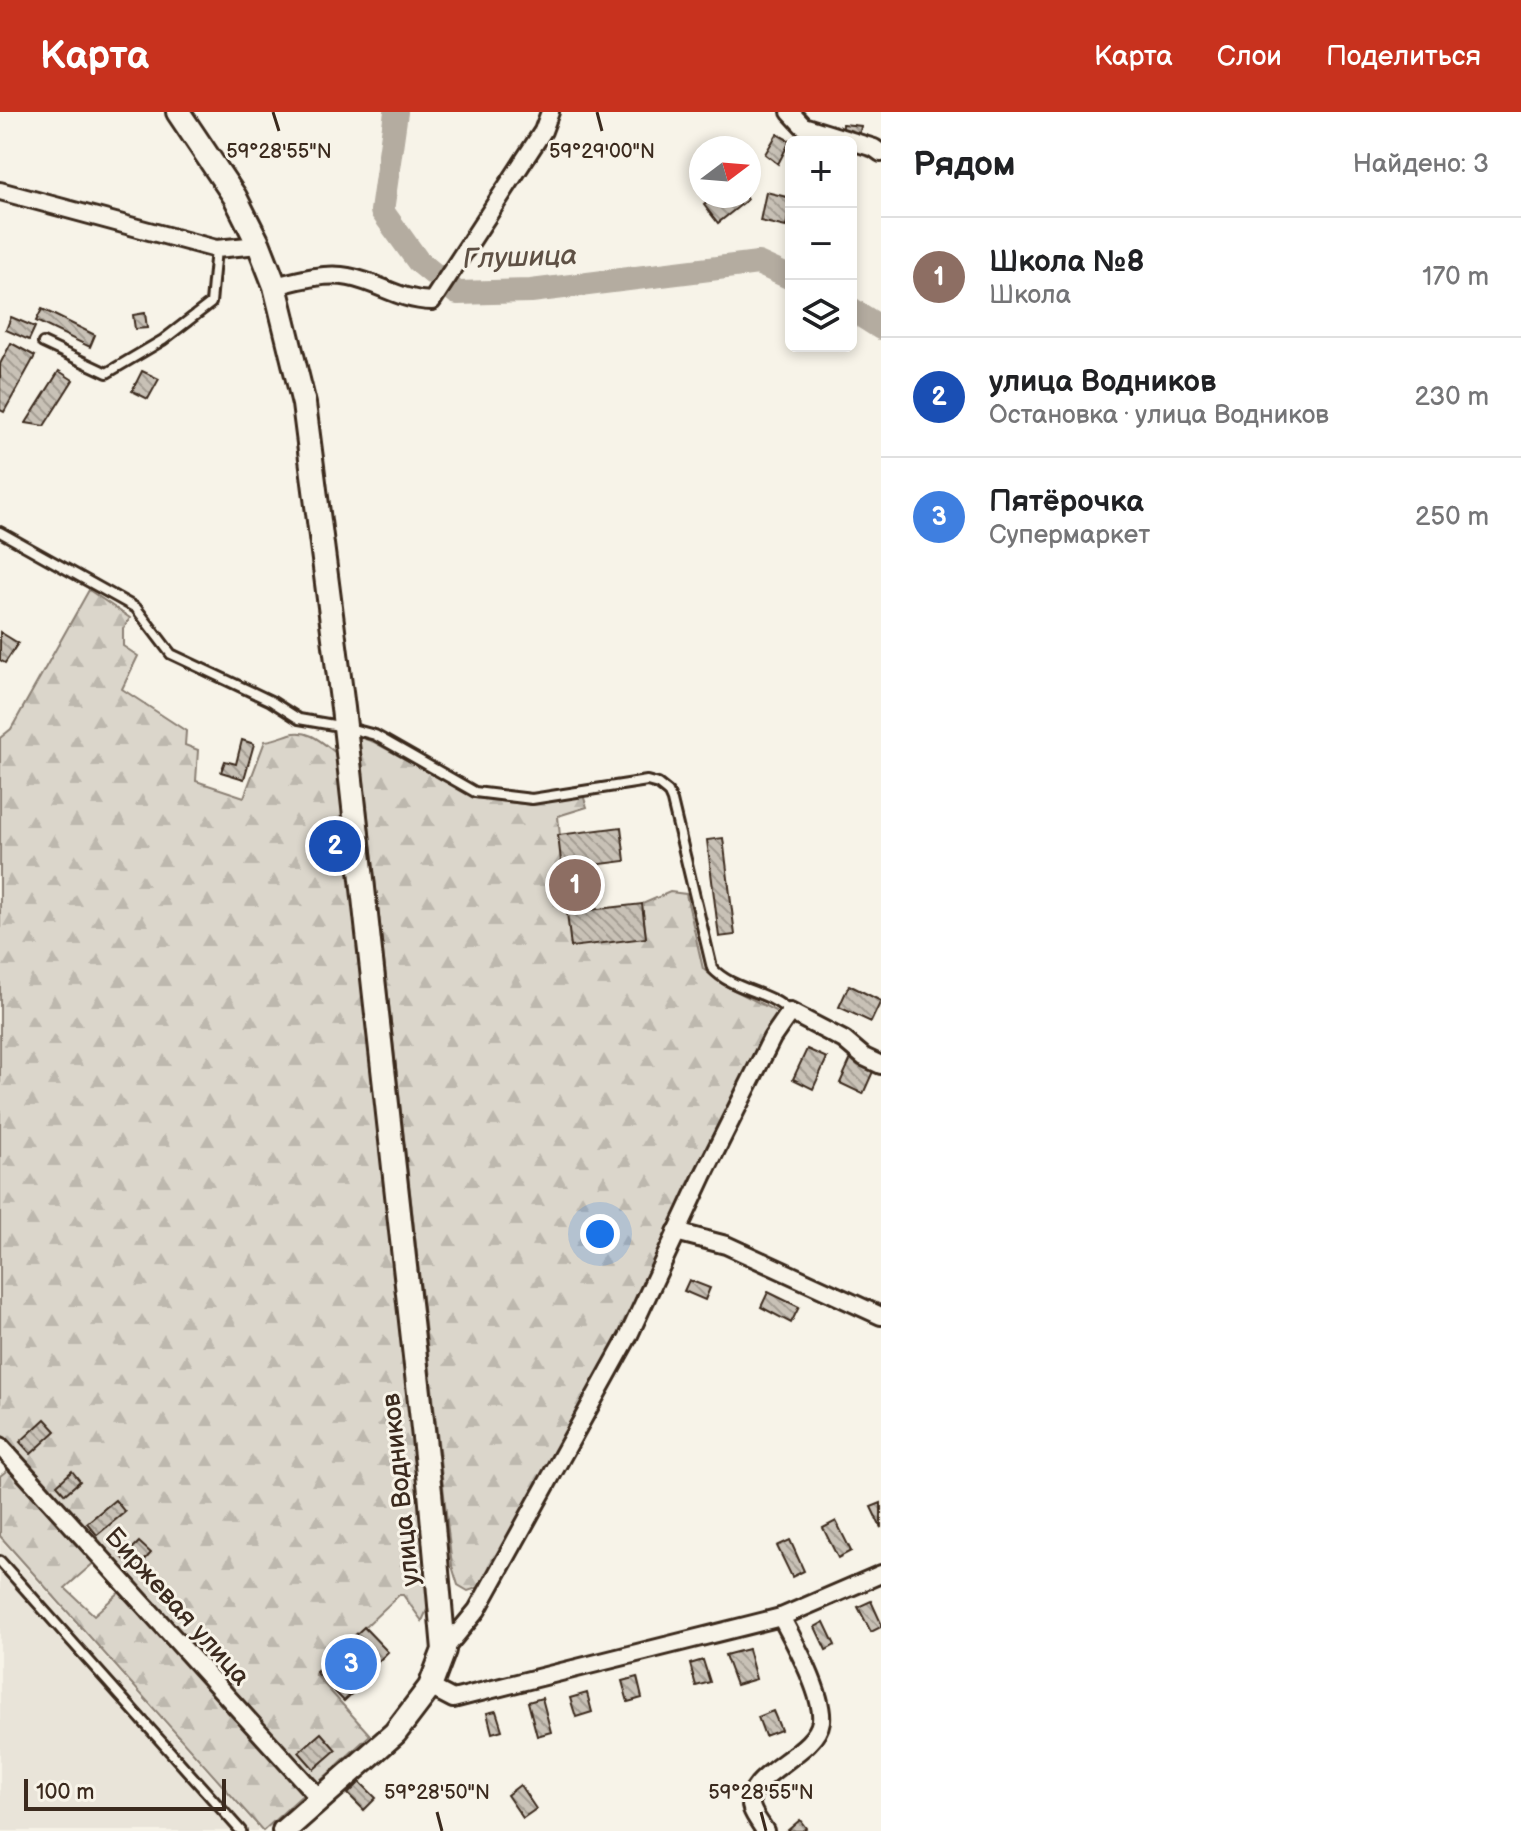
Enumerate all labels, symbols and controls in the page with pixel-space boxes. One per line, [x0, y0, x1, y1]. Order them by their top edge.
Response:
text: Карта [40, 34, 149, 79]
text: Карта [1094, 40, 1173, 73]
text: Слои [1217, 40, 1282, 73]
text: Поделиться [1326, 40, 1481, 73]
north arrow [689, 136, 761, 208]
map controls [785, 136, 857, 352]
button: + [785, 136, 857, 208]
text: 59°28'55"N [226, 140, 332, 164]
text: 59°29'00"N [549, 140, 655, 164]
text: Рядом [913, 144, 1015, 185]
text: Найдено: 3 [1353, 149, 1489, 180]
button: − [785, 208, 857, 280]
water label: Глушица [462, 239, 578, 276]
text: Школа №8 [989, 244, 1144, 280]
text: 1 [934, 262, 944, 293]
text: 170 m [1422, 262, 1489, 293]
button: layers [785, 280, 857, 352]
text: Школа [989, 280, 1071, 311]
text: улица Водников [989, 364, 1216, 400]
text: 2 [931, 382, 947, 413]
text: 230 m [1414, 382, 1489, 413]
text: Остановка · улица Водников [989, 400, 1329, 431]
text: Пятёрочка [989, 484, 1144, 520]
text: 3 [931, 502, 947, 533]
text: 250 m [1415, 502, 1489, 533]
text: Супермаркет [989, 520, 1150, 551]
pin: 2 [309, 816, 361, 876]
pin: 1 [549, 855, 601, 915]
your location [580, 1214, 620, 1254]
street label: улица Водников [376, 1391, 427, 1588]
street label: Биржевая улица [98, 1522, 256, 1692]
pin: 3 [325, 1634, 377, 1694]
scale bar [24, 1775, 226, 1811]
text: 100 m [36, 1779, 95, 1806]
text: 59°28'50"N [384, 1781, 490, 1805]
text: 59°28'55"N [708, 1781, 814, 1805]

